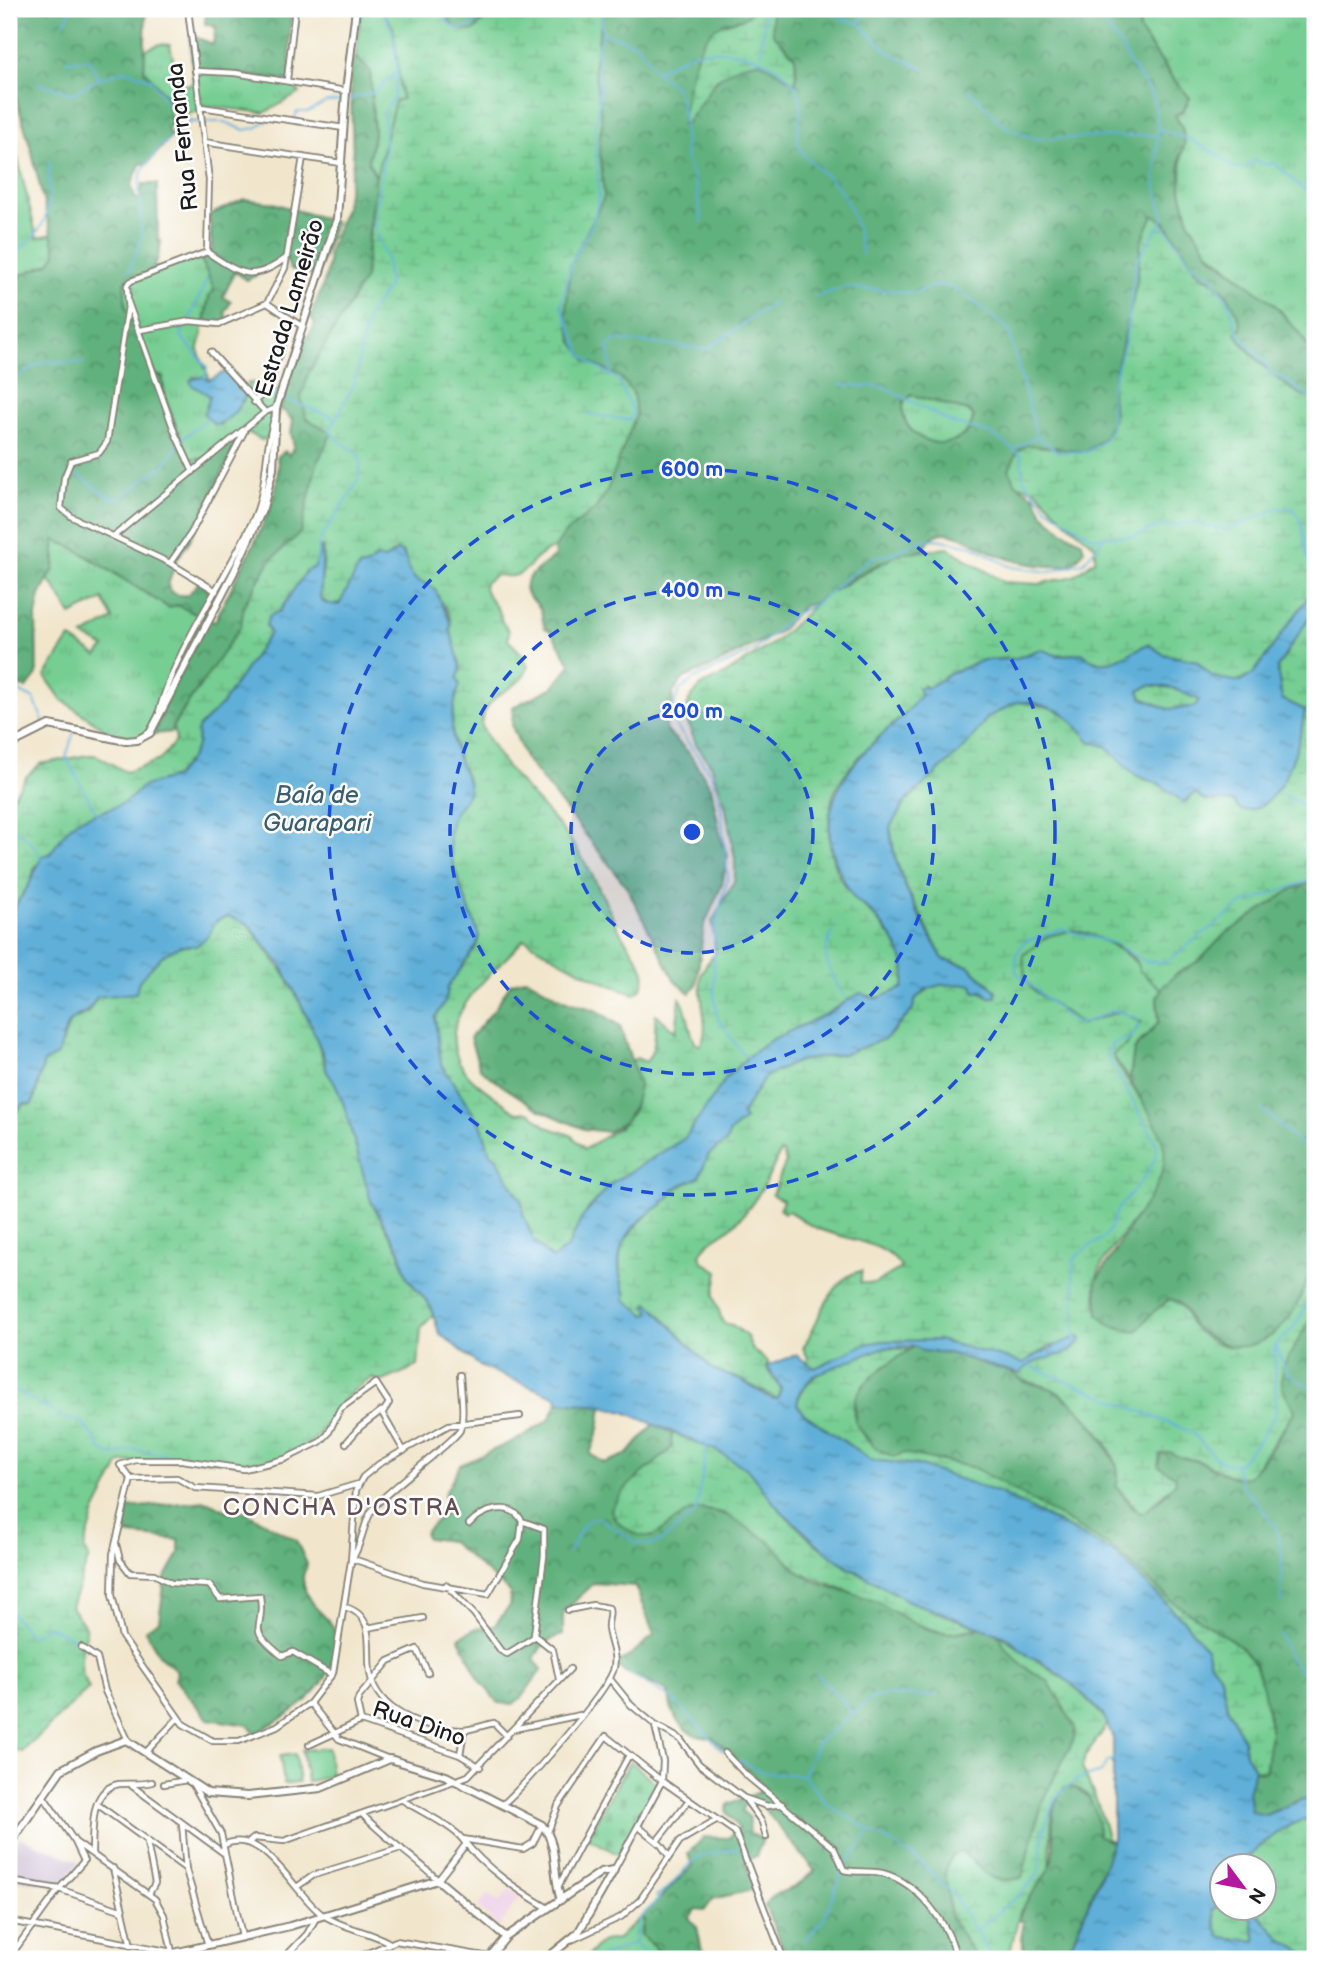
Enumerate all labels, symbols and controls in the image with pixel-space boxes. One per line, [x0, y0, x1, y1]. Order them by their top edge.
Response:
street label: Rua Fernanda [161, 62, 205, 212]
street label: Estrada Lameirão [250, 216, 330, 400]
text: 600 m [661, 457, 723, 482]
text: 400 m [661, 578, 723, 603]
text: 200 m [661, 699, 723, 724]
water label: Baía de Guarapari [263, 781, 373, 838]
centre of rings [680, 820, 704, 844]
district label: CONCHA D'OSTRA [223, 1493, 461, 1522]
street label: Rua Dino [369, 1695, 469, 1753]
north arrow [1208, 1853, 1278, 1923]
text: N [1243, 1883, 1270, 1907]

